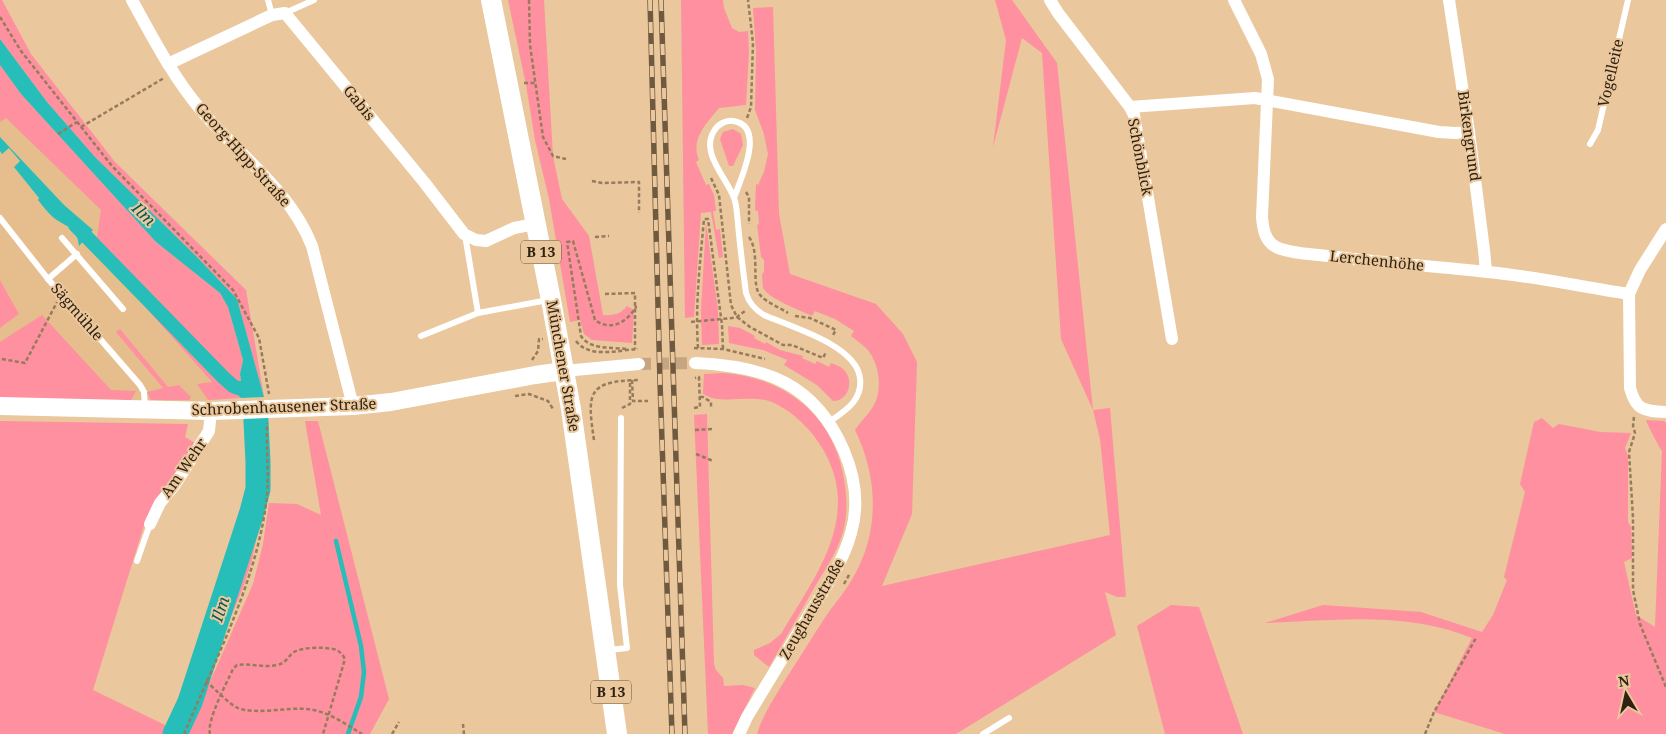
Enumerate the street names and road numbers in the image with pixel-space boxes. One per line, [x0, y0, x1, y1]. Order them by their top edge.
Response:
street label: Vogelleite [1592, 37, 1628, 109]
street label: Gabis [339, 81, 380, 124]
street label: Birkengrund [1454, 89, 1486, 183]
street label: Georg-Hipp-Straße [192, 98, 296, 211]
street label: Schönblick [1124, 117, 1158, 197]
road number: B 13 [521, 240, 561, 264]
street label: Lerchenhöhe [1329, 245, 1425, 275]
street label: Sägmühle [47, 278, 108, 345]
street label: Münchener Straße [543, 298, 585, 433]
street label: Schrobenhausener Straße [191, 393, 377, 419]
street label: Am Wehr [155, 434, 211, 501]
street label: Zeughausstraße [774, 554, 848, 663]
road number: B 13 [591, 680, 631, 704]

